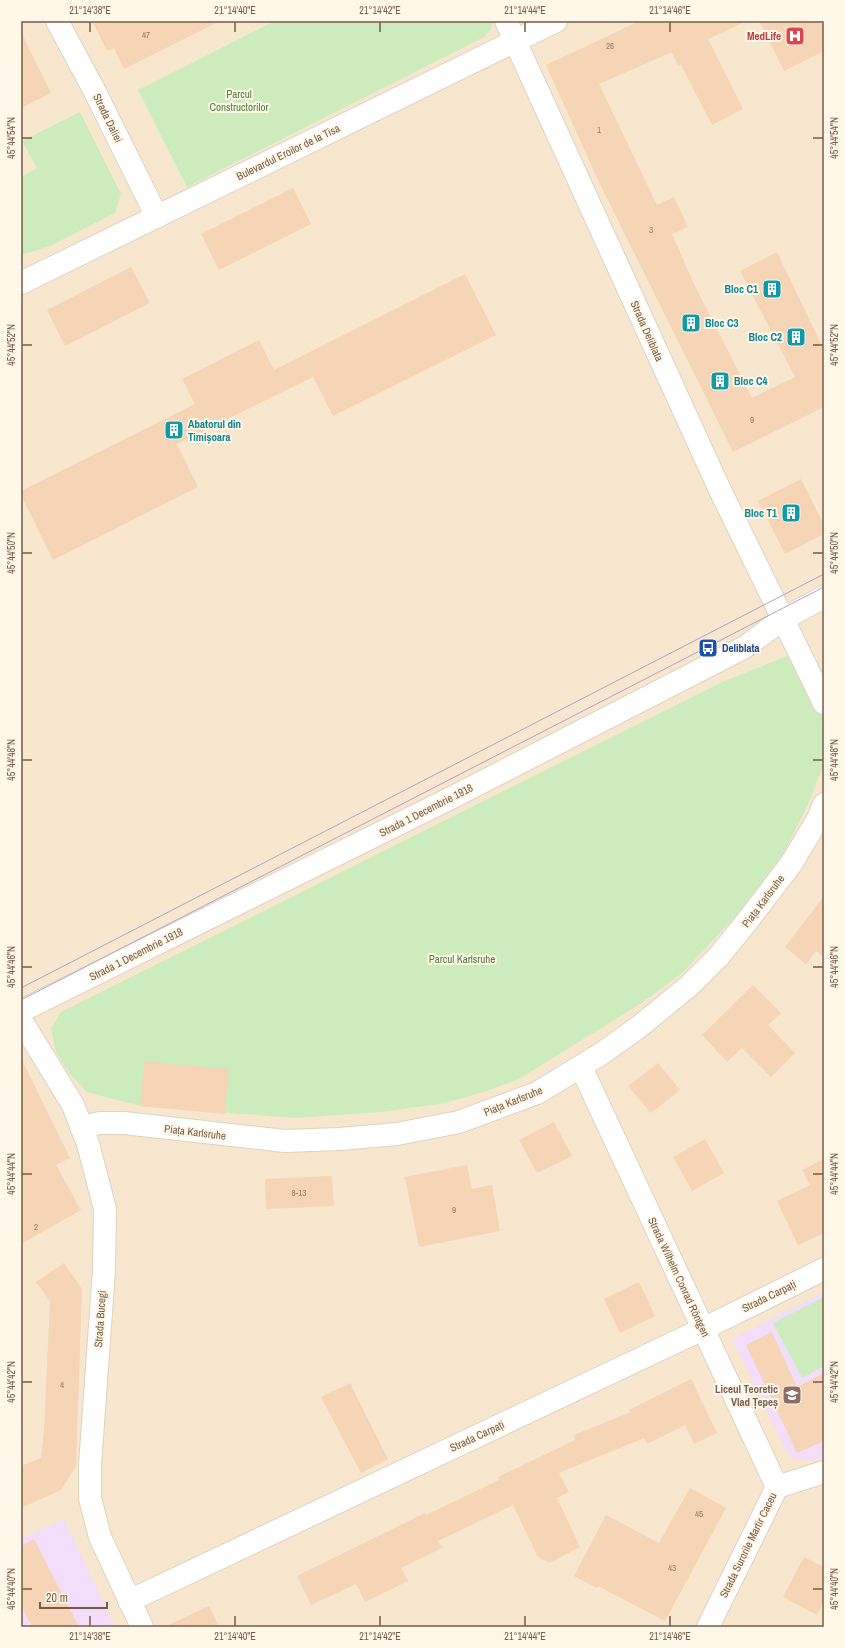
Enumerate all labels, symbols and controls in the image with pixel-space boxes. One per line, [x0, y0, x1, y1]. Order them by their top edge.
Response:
text: 21°14'38"E [69, 4, 111, 17]
text: 21°14'40"E [214, 4, 256, 17]
text: 21°14'42"E [359, 4, 401, 17]
text: 21°14'44"E [504, 4, 546, 17]
text: 21°14'46"E [649, 4, 691, 17]
hospital icon: MedLife [784, 25, 806, 47]
house number: 47 [142, 29, 150, 41]
place label: MedLife [747, 29, 781, 43]
house number: 26 [606, 40, 614, 52]
park label: Parcul Constructorilor [209, 87, 269, 114]
street label: Strada Daliei [90, 91, 126, 145]
text: 45°44'54"N [5, 117, 18, 159]
text: 45°44'54"N [828, 117, 841, 159]
street label: Bulevardul Eroilor de la Tisa [234, 121, 342, 183]
house number: 1 [597, 124, 601, 136]
house number: 3 [649, 224, 653, 236]
building icon: Bloc C1 [761, 278, 783, 300]
place label: Bloc C1 [724, 282, 758, 296]
street label: Strada Deliblata [627, 299, 667, 363]
building icon: Bloc C3 [680, 312, 702, 334]
place label: Bloc C3 [705, 316, 739, 330]
text: 45°44'52"N [5, 324, 18, 366]
text: 45°44'52"N [828, 324, 841, 366]
building icon: Bloc C2 [785, 326, 807, 348]
place label: Bloc C2 [748, 330, 782, 344]
building icon: Bloc C4 [709, 370, 731, 392]
place label: Bloc C4 [734, 374, 768, 388]
house number: 9 [750, 414, 754, 426]
place label: Abatorul din Timișoara [188, 417, 241, 444]
building icon: Abatorul din Timișoara [163, 419, 185, 441]
building icon: Bloc T1 [780, 502, 802, 524]
place label: Bloc T1 [744, 506, 777, 520]
text: 45°44'50"N [5, 532, 18, 574]
text: 45°44'50"N [828, 532, 841, 574]
bus stop icon: Deliblata [697, 637, 719, 659]
place label: Deliblata [722, 641, 760, 655]
text: 45°44'48"N [5, 739, 18, 781]
text: 45°44'48"N [828, 739, 841, 781]
street label: Strada 1 Decembrie 1918 [377, 780, 475, 840]
street label: Piața Karlsruhe [739, 872, 787, 930]
street label: Strada 1 Decembrie 1918 [87, 924, 185, 984]
text: 45°44'46"N [5, 946, 18, 988]
text: 45°44'46"N [828, 946, 841, 988]
park label: Parcul Karlsruhe [429, 952, 495, 966]
street label: Piața Karlsruhe [482, 1083, 544, 1119]
street label: Piața Karlsruhe [163, 1121, 227, 1143]
text: 45°44'44"N [5, 1153, 18, 1195]
text: 45°44'44"N [828, 1153, 841, 1195]
house number: 8-13 [292, 1187, 306, 1199]
house number: 9 [452, 1204, 456, 1216]
street label: Strada Wilhelm Conrad Röntgen [645, 1215, 713, 1339]
house number: 2 [34, 1221, 38, 1233]
street label: Strada Carpați [740, 1277, 798, 1315]
street label: Strada Bucegi [91, 1290, 109, 1348]
text: 45°44'42"N [5, 1361, 18, 1403]
text: 45°44'42"N [828, 1361, 841, 1403]
house number: 4 [60, 1379, 64, 1391]
place label: Liceul Teoretic Vlad Țepeș [715, 1382, 778, 1409]
school or university icon: Liceul Teoretic Vlad Țepeș [781, 1384, 803, 1406]
street label: Strada Carpați [447, 1417, 507, 1455]
street label: Strada Surorile Martir Caceu [716, 1490, 780, 1600]
house number: 45 [695, 1508, 703, 1520]
house number: 43 [668, 1562, 676, 1574]
text: 45°44'40"N [5, 1568, 18, 1610]
text: 45°44'40"N [828, 1568, 841, 1610]
scale bar [40, 1584, 107, 1610]
text: 20 m [46, 1590, 68, 1606]
text: 21°14'38"E [69, 1630, 111, 1643]
text: 21°14'40"E [214, 1630, 256, 1643]
text: 21°14'42"E [359, 1630, 401, 1643]
text: 21°14'44"E [504, 1630, 546, 1643]
text: 21°14'46"E [649, 1630, 691, 1643]

